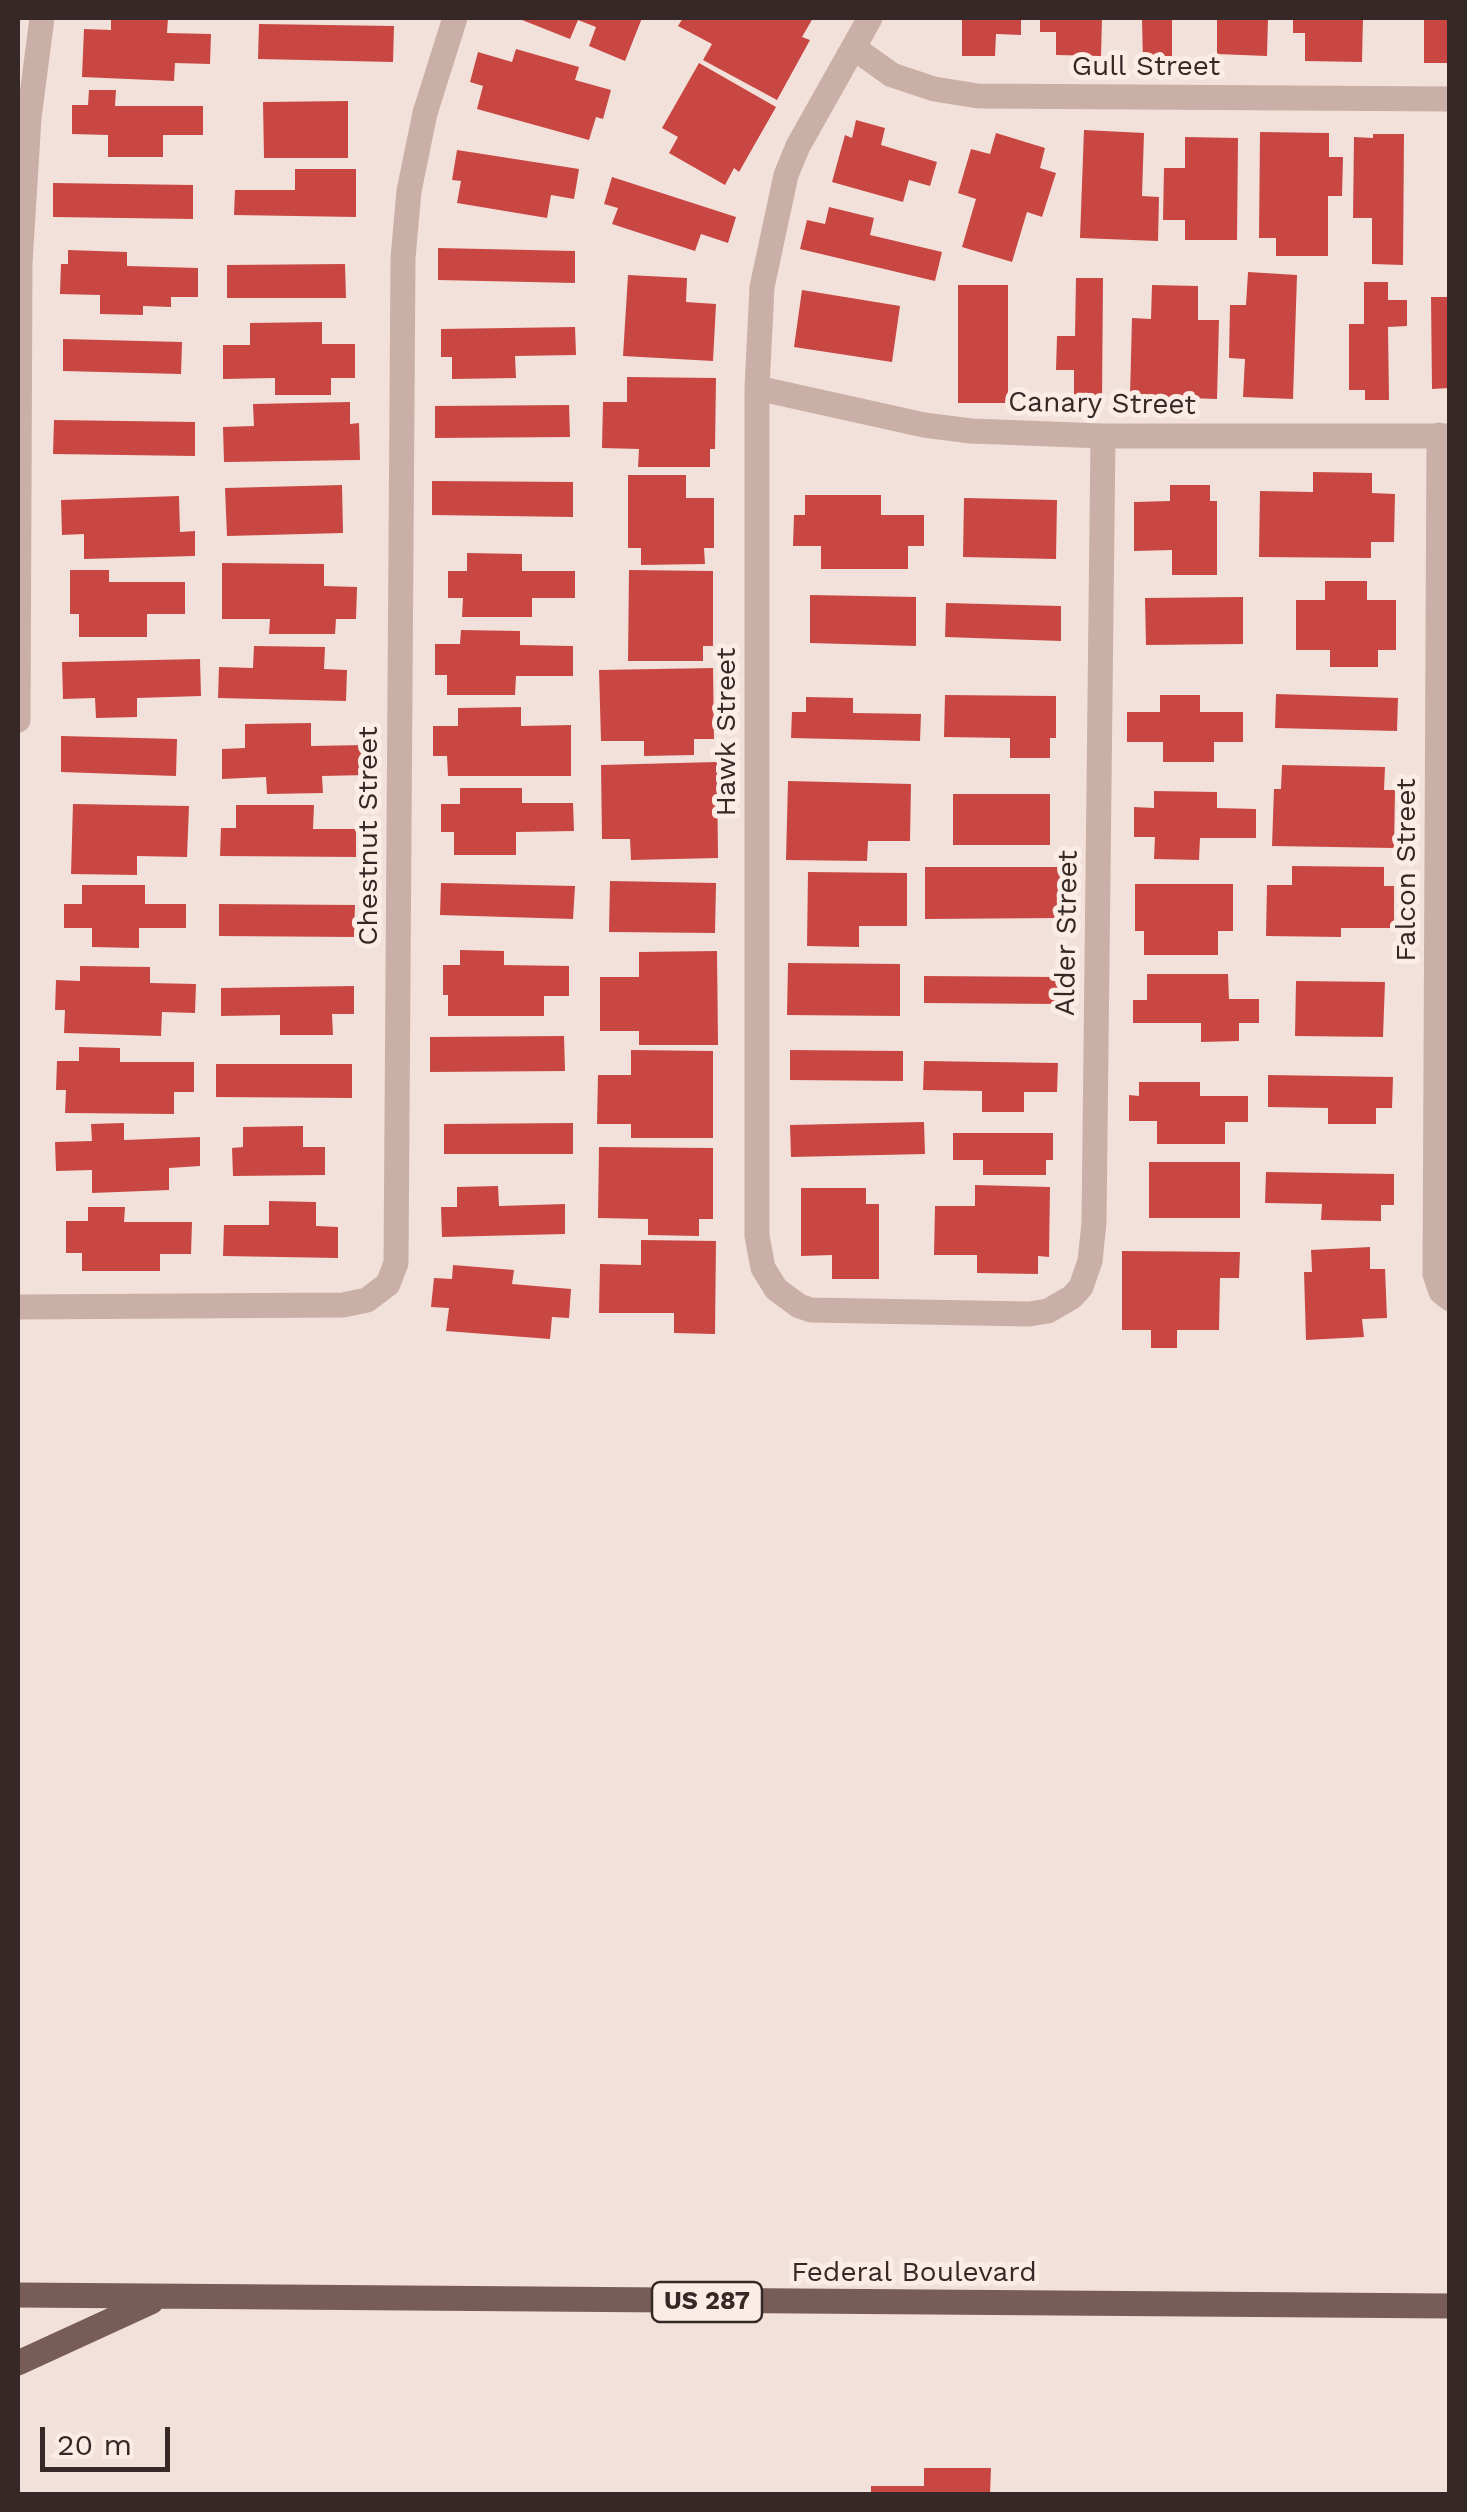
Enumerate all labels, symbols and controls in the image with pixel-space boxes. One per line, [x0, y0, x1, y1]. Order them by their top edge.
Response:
street label: Gull Street [1072, 50, 1220, 84]
street label: Canary Street [1008, 386, 1196, 422]
street label: Hawk Street [710, 647, 744, 817]
street label: Chestnut Street [352, 726, 386, 946]
street label: Falcon Street [1390, 778, 1424, 962]
street label: Alder Street [1049, 850, 1085, 1016]
street label: Federal Boulevard [791, 2256, 1037, 2290]
road number: US 287 [652, 2282, 762, 2322]
scale bar [45, 2407, 175, 2469]
text: 20 m [57, 2427, 132, 2462]

